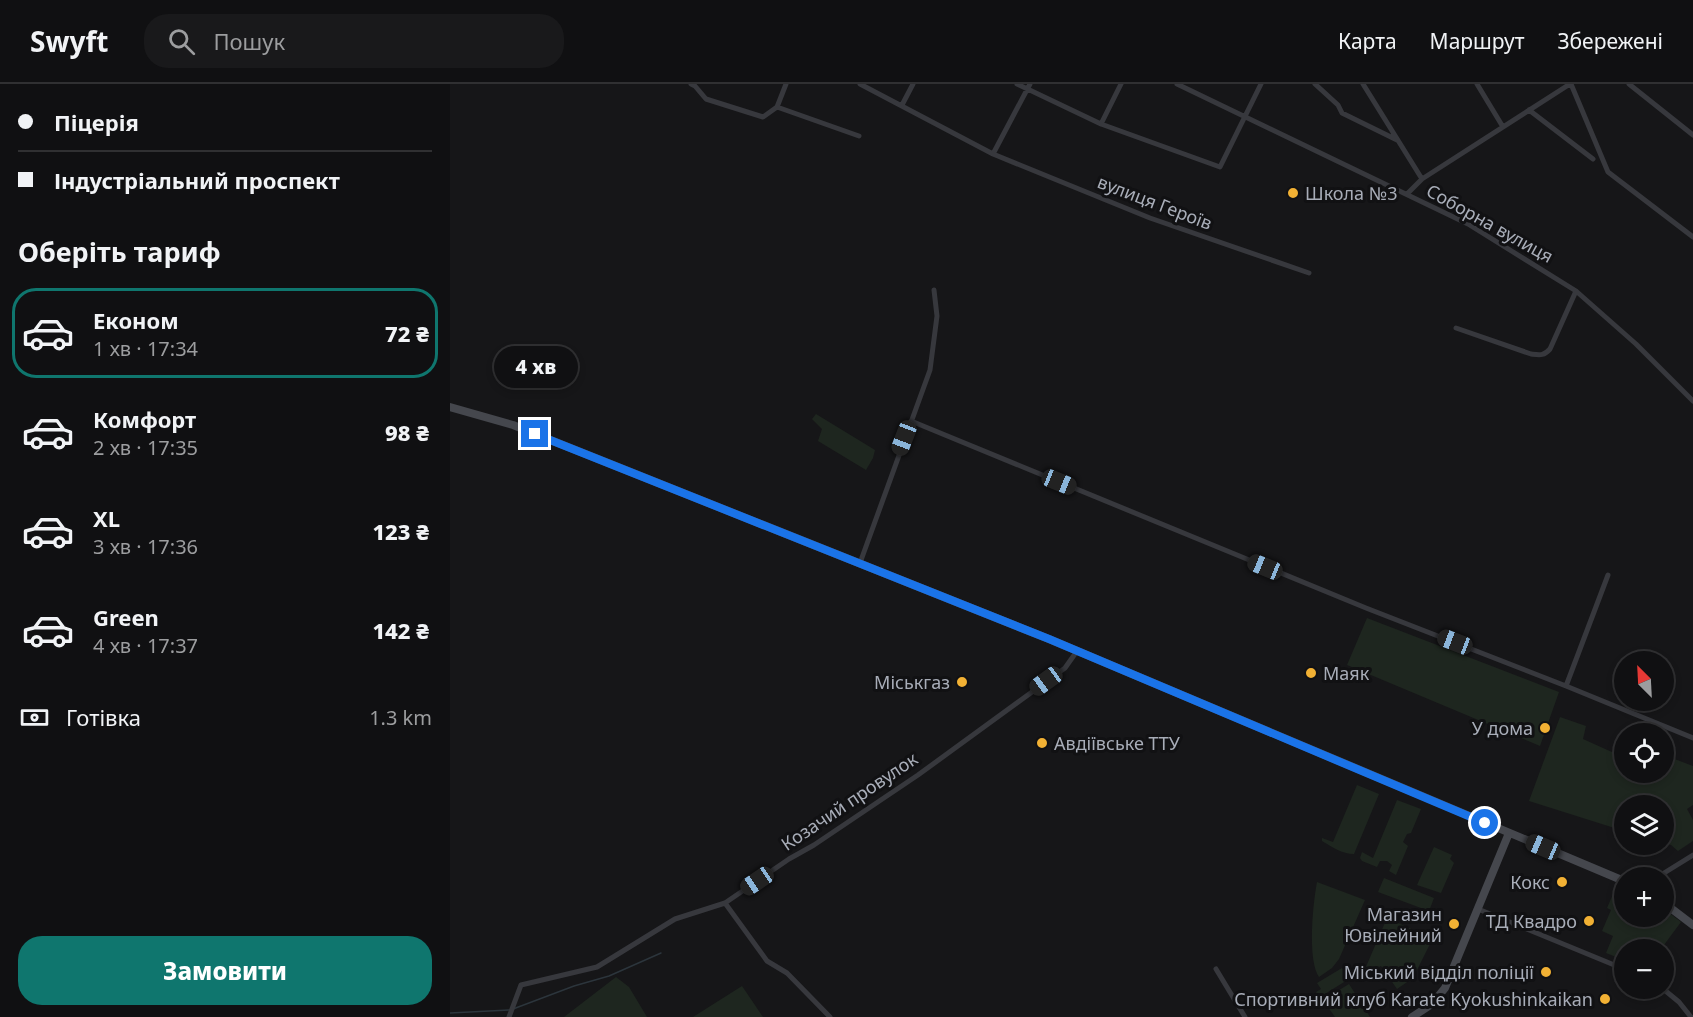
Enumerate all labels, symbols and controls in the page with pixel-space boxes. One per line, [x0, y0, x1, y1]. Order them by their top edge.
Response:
search box [144, 14, 564, 68]
text: Swyft [30, 22, 108, 60]
icon: search [165, 25, 198, 58]
text: Пошук [213, 26, 285, 56]
text: Карта [1338, 27, 1397, 55]
text: Маршрут [1430, 27, 1524, 55]
text: Збережені [1557, 27, 1663, 55]
text: Піцерія [54, 107, 139, 137]
text: Індустріальний проспект [54, 165, 340, 195]
street label: вулиця Героїв [1094, 169, 1216, 235]
street label: Соборна вулиця [1422, 178, 1558, 268]
place label: Школа №3 [1305, 181, 1397, 205]
marker: Школа №3 [1286, 186, 1300, 200]
text: Оберіть тариф [18, 233, 221, 270]
text: Економ [93, 305, 179, 335]
icon: car [21, 306, 75, 360]
text: 72 ₴ [385, 318, 429, 348]
text: 1 хв · 17:34 [93, 335, 198, 362]
callout: 4 хв [493, 347, 577, 389]
text: 4 хв [516, 353, 556, 380]
text: Комфорт [93, 404, 196, 434]
icon: car [21, 405, 75, 459]
text: 98 ₴ [385, 417, 429, 447]
car [889, 418, 919, 458]
route end [521, 420, 548, 447]
text: 2 хв · 17:35 [93, 434, 198, 461]
car [1039, 467, 1079, 497]
text: XL [93, 503, 120, 533]
icon: car [21, 504, 75, 558]
text: 123 ₴ [372, 516, 429, 546]
text: 3 хв · 17:36 [93, 533, 198, 560]
car [1245, 552, 1285, 582]
text: Green [93, 602, 159, 632]
icon: car [21, 603, 75, 657]
text: 142 ₴ [372, 615, 429, 645]
car [1435, 627, 1475, 657]
text: 4 хв · 17:37 [93, 632, 198, 659]
north arrow [1614, 651, 1674, 711]
map controls [1614, 651, 1674, 999]
place label: Маяк [1323, 661, 1370, 685]
car [1026, 663, 1066, 699]
marker: Маяк [1304, 666, 1318, 680]
place label: Міськгаз [874, 670, 950, 694]
marker: Міськгаз [955, 675, 969, 689]
icon: cash [18, 701, 51, 734]
text: Готівка [66, 702, 141, 732]
text: 1.3 km [369, 704, 432, 731]
place label: У дома [1472, 716, 1533, 740]
marker: У дома [1538, 721, 1552, 735]
button: locate [1614, 723, 1674, 783]
place label: Авдіївське ТТУ [1054, 731, 1181, 755]
marker: Авдіївське ТТУ [1035, 736, 1049, 750]
street label: Козачий провулок [776, 746, 922, 856]
button: layers [1614, 795, 1674, 855]
route start [1471, 809, 1498, 836]
car [1523, 832, 1563, 862]
car [737, 863, 777, 899]
button: + [1614, 867, 1674, 927]
place label: Кокс [1510, 870, 1550, 894]
marker: Кокс [1555, 875, 1569, 889]
place label: Магазин Ювілейний [1344, 902, 1442, 947]
place label: ТД Квадро [1486, 909, 1577, 933]
marker: ТД Квадро [1582, 914, 1596, 928]
marker: Магазин Ювілейний [1447, 917, 1461, 931]
button: Замовити [18, 936, 432, 1005]
button: − [1614, 939, 1674, 999]
place label: Міський відділ поліції [1344, 960, 1534, 984]
marker: Міський відділ поліції [1539, 965, 1553, 979]
place label: Спортивний клуб Karate Kyokushinkaikan [1234, 987, 1593, 1011]
marker: Спортивний клуб Karate Kyokushinkaikan [1598, 992, 1612, 1006]

